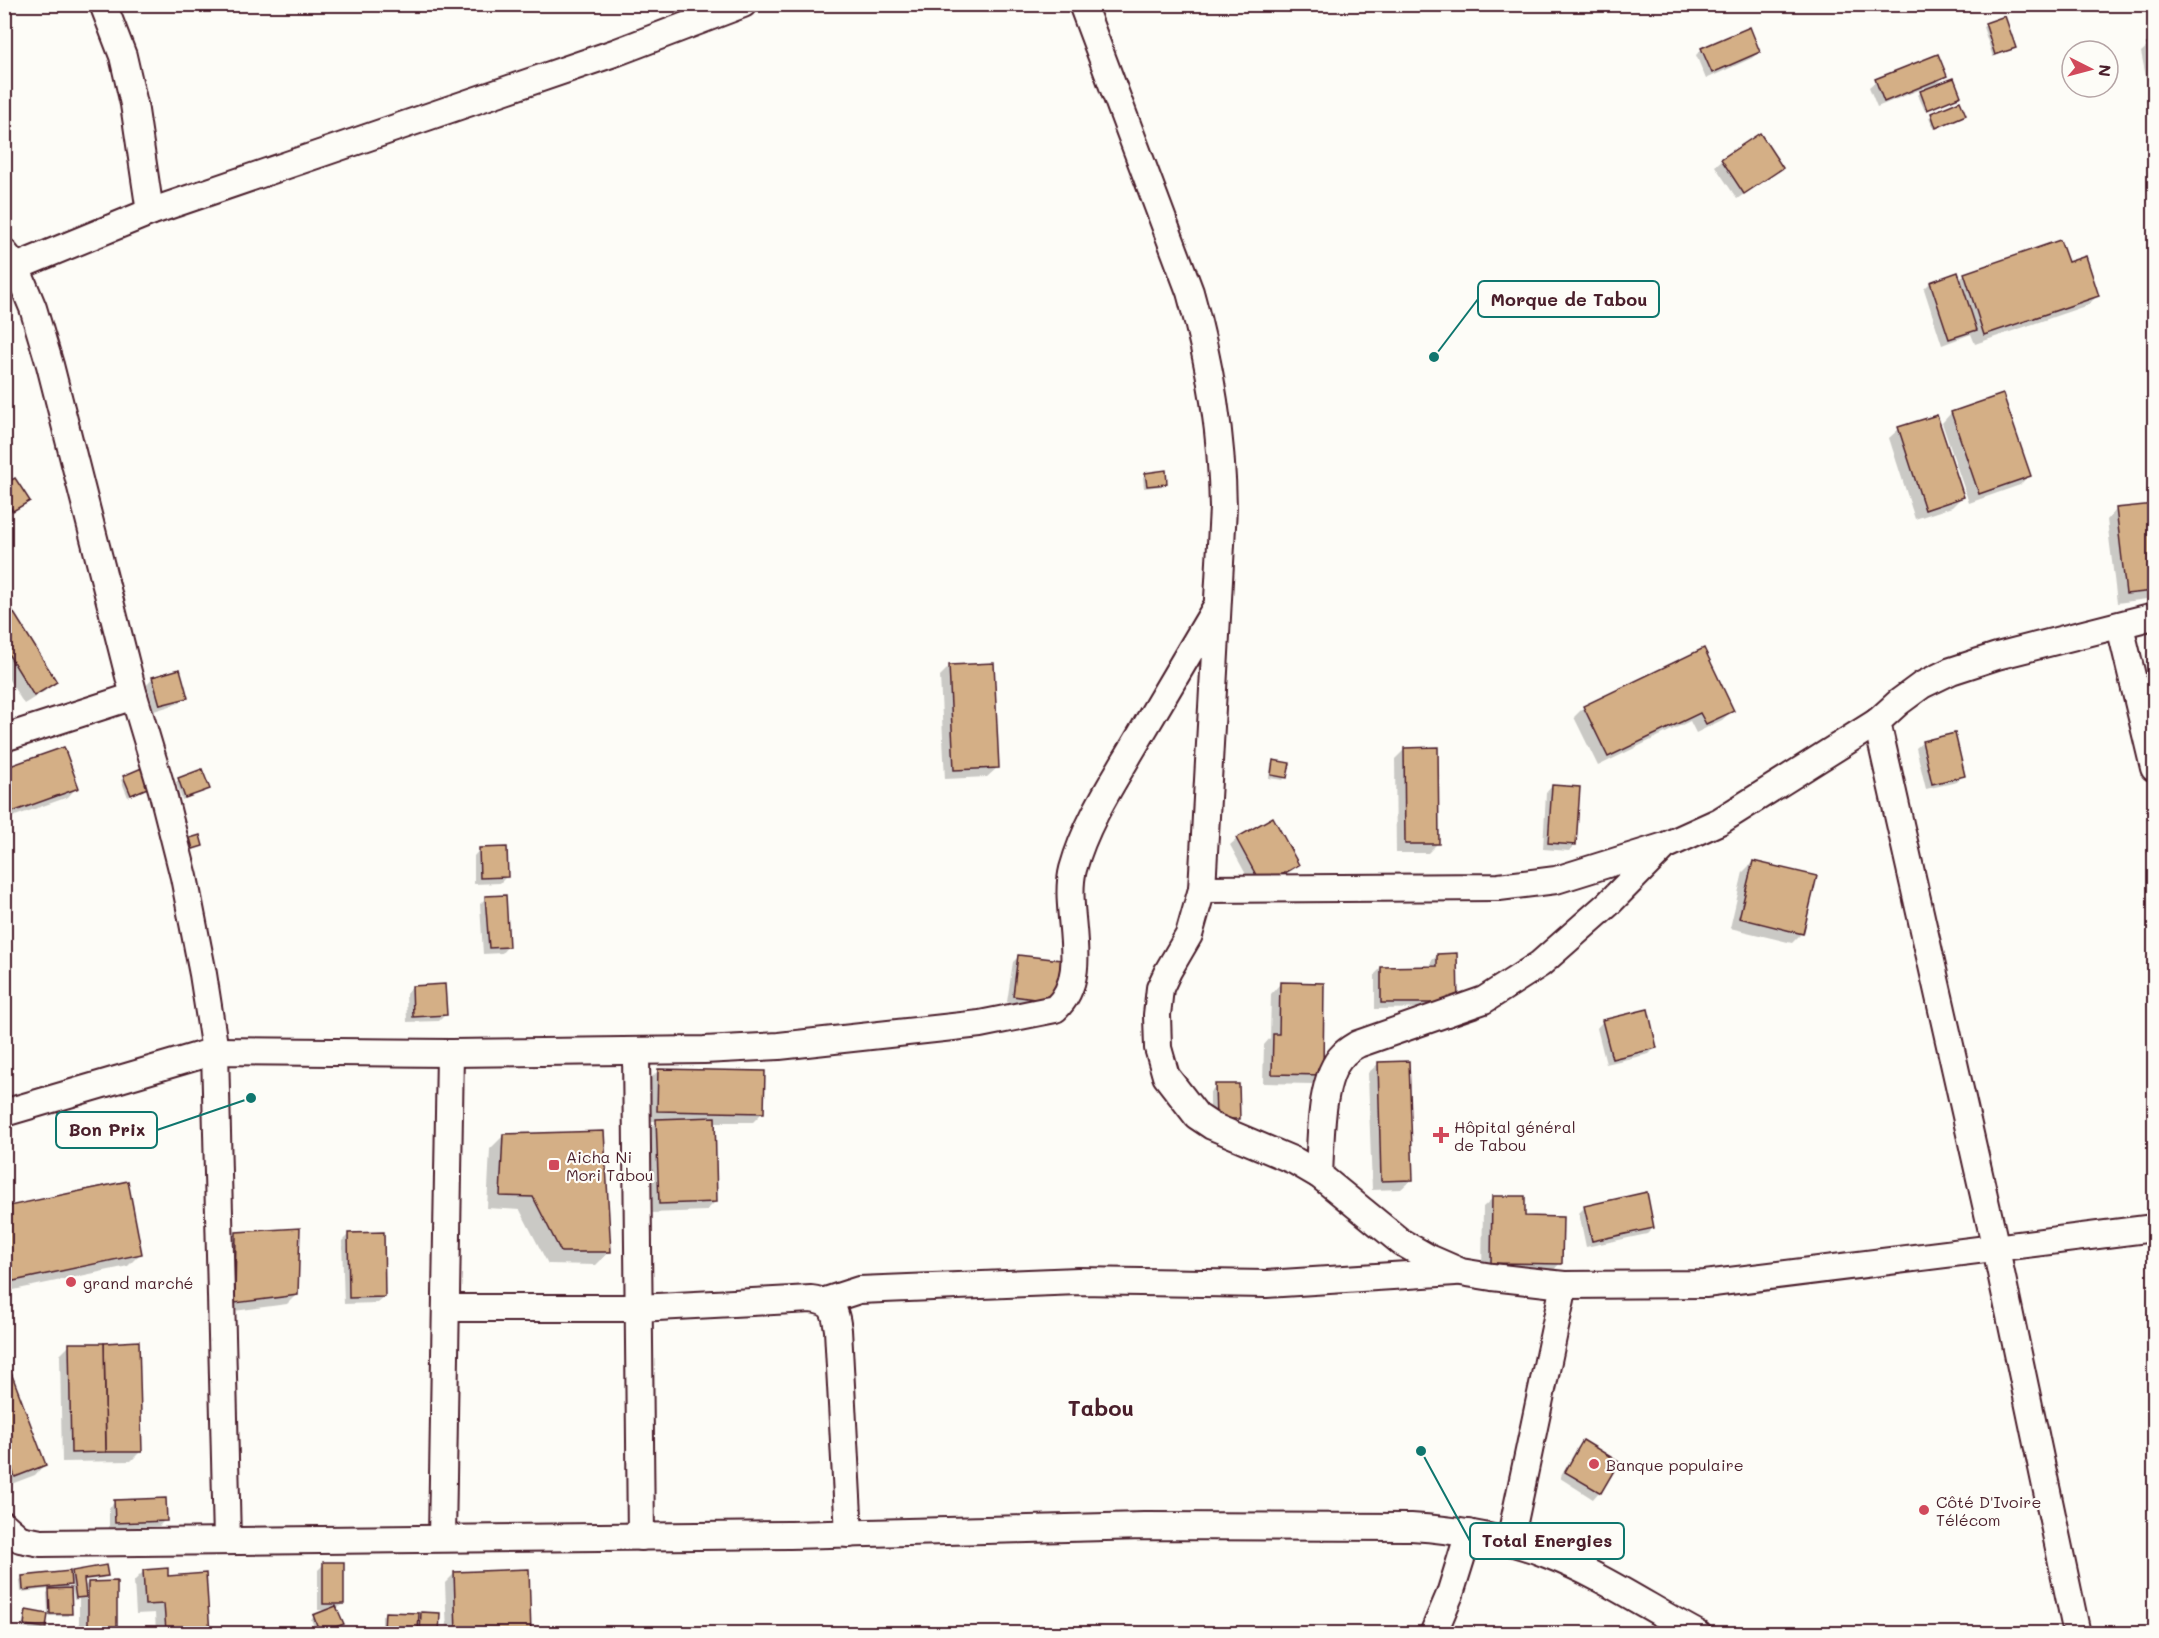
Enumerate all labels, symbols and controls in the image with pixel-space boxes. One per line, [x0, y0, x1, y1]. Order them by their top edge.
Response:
north arrow [2060, 39, 2120, 99]
text: N [2094, 63, 2116, 78]
callout: Morque de Tabou [1478, 281, 1659, 317]
text: Morque de Tabou [1491, 287, 1647, 311]
callout: Bon Prix [56, 1112, 157, 1148]
place label: Hôpital général de Tabou [1454, 1116, 1576, 1155]
text: Bon Prix [68, 1117, 146, 1141]
marker: Hôpital général de Tabou [1432, 1126, 1450, 1144]
place label: Aicha Ni Mori Tabou [566, 1146, 654, 1185]
marker: Aicha Ni Mori Tabou [547, 1158, 561, 1172]
place label: grand marché [83, 1272, 194, 1293]
marker: grand marché [64, 1275, 78, 1289]
district label: Tabou [1068, 1393, 1134, 1422]
place label: Banque populaire [1606, 1454, 1744, 1475]
marker: Banque populaire [1587, 1457, 1601, 1471]
place label: Côté D'Ivoire Télécom [1936, 1491, 2041, 1530]
marker: Côté D'Ivoire Télécom [1917, 1503, 1931, 1517]
callout: Total Energies [1470, 1523, 1624, 1559]
text: Total Energies [1482, 1528, 1612, 1552]

